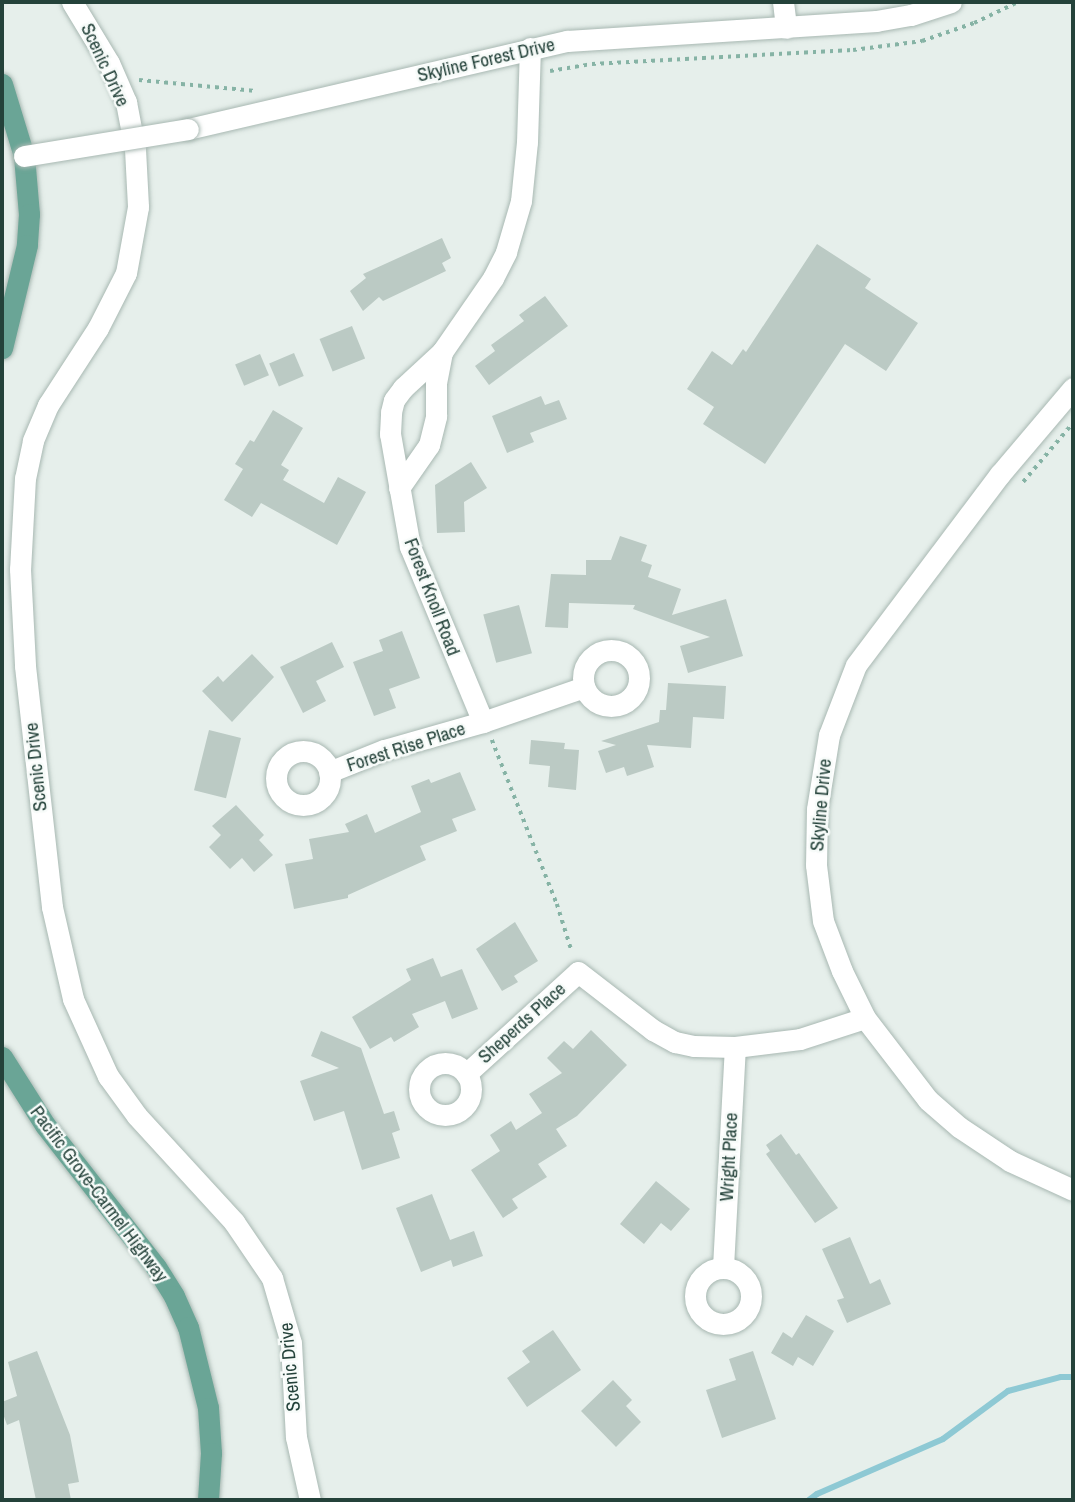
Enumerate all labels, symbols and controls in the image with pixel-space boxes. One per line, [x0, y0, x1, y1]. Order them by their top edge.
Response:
street label: Scenic Drive [76, 20, 134, 110]
street label: Skyline Forest Drive [415, 33, 557, 87]
street label: Forest Knoll Road [399, 535, 465, 659]
street label: Forest Rise Place [344, 717, 468, 777]
street label: Scenic Drive [20, 721, 52, 813]
street label: Skyline Drive [806, 758, 836, 852]
street label: Sheperds Place [474, 978, 570, 1068]
street label: Pacific Grove-Carmel Highway [25, 1101, 173, 1287]
street label: Wright Place [715, 1112, 743, 1202]
street label: Scenic Drive [275, 1322, 305, 1412]

